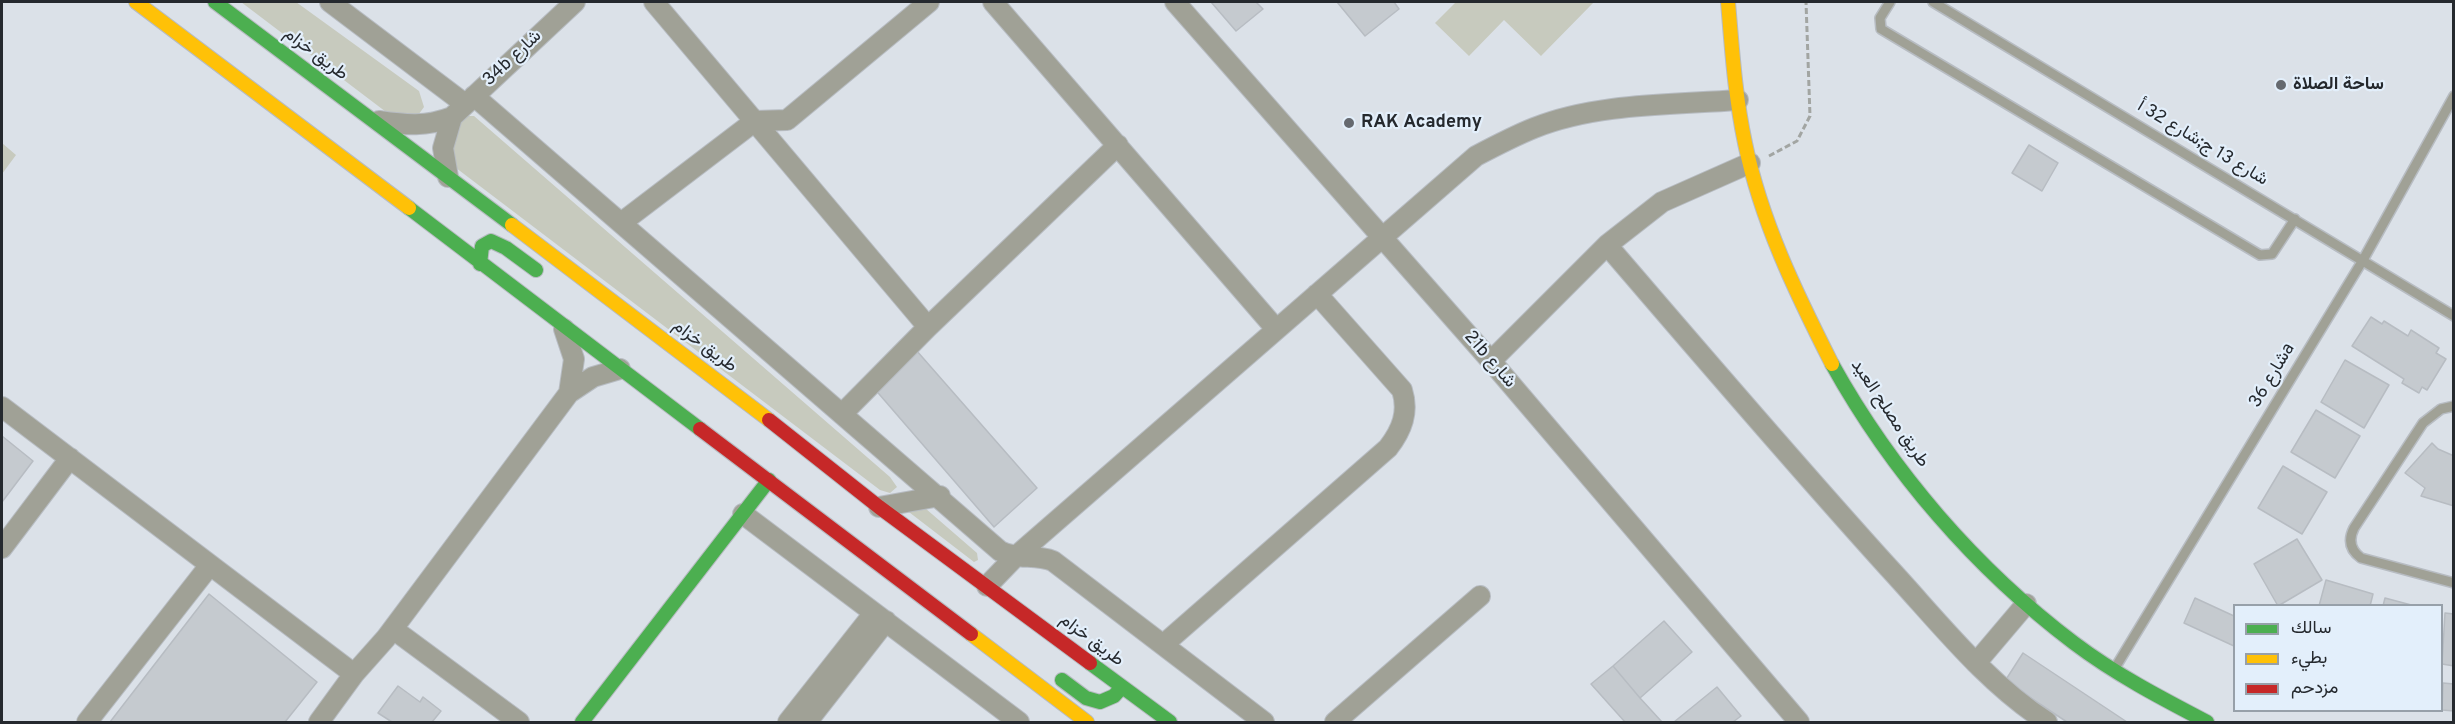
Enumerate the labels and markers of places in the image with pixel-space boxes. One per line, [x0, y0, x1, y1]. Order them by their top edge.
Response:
place label: ساحة الصلاة [2293, 74, 2384, 96]
marker: ساحة الصلاة [2274, 78, 2288, 92]
place label: RAK Academy [1361, 112, 1482, 134]
marker: RAK Academy [1342, 116, 1356, 130]

